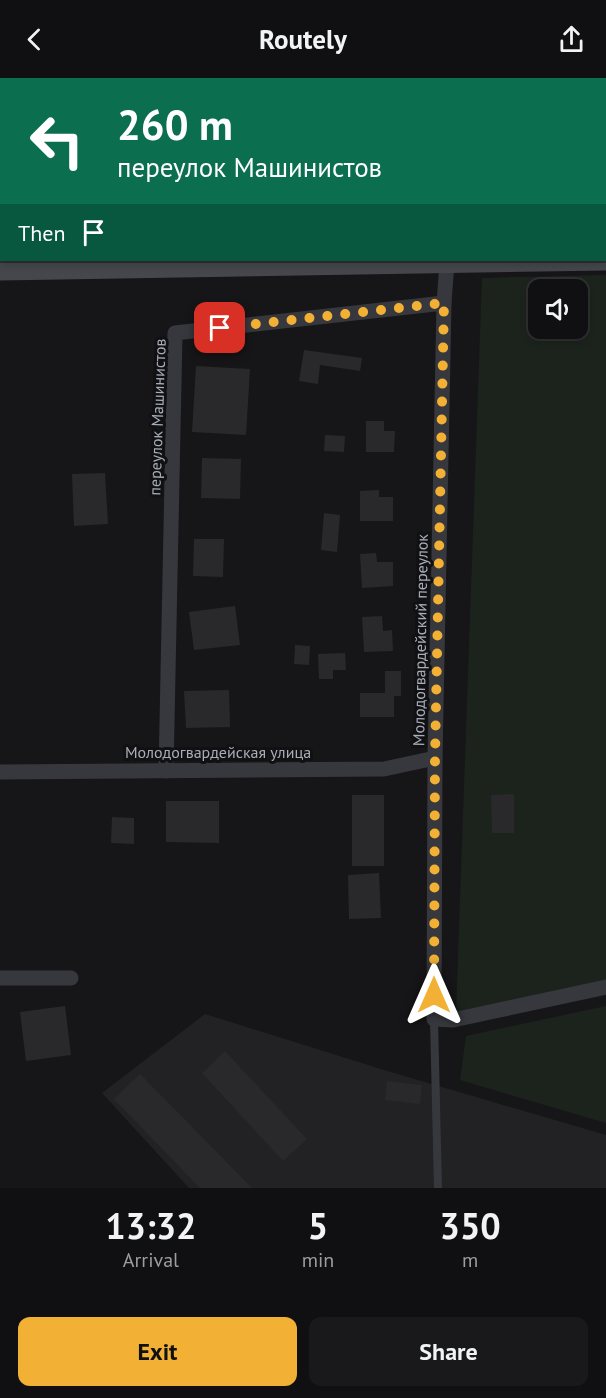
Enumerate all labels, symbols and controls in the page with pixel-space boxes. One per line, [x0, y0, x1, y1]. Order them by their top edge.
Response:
text: Routely [259, 22, 347, 56]
icon: back [18, 23, 51, 56]
icon: share [555, 23, 588, 56]
text: 260 m [117, 97, 233, 152]
icon: left [18, 102, 96, 180]
text: переулок Машинистов [117, 150, 382, 184]
icon: arrive [77, 216, 110, 249]
text: Then [18, 219, 65, 247]
map controls [528, 279, 588, 339]
button: sound [528, 279, 588, 339]
pin [194, 302, 245, 353]
icon: arrive [203, 311, 236, 344]
street label: переулок Машинистов [144, 338, 170, 496]
street label: Молодогвардейский переулок [408, 533, 432, 746]
street label: Молодогвардейская улица [125, 742, 311, 762]
position arrow [402, 963, 466, 1027]
text: 13:32 [105, 1202, 197, 1249]
text: 5 [308, 1202, 328, 1249]
text: 350 [440, 1202, 501, 1249]
text: Arrival [123, 1247, 179, 1273]
text: min [302, 1247, 334, 1273]
text: m [462, 1247, 478, 1273]
button: Exit [18, 1317, 297, 1386]
button: Share [309, 1317, 588, 1386]

